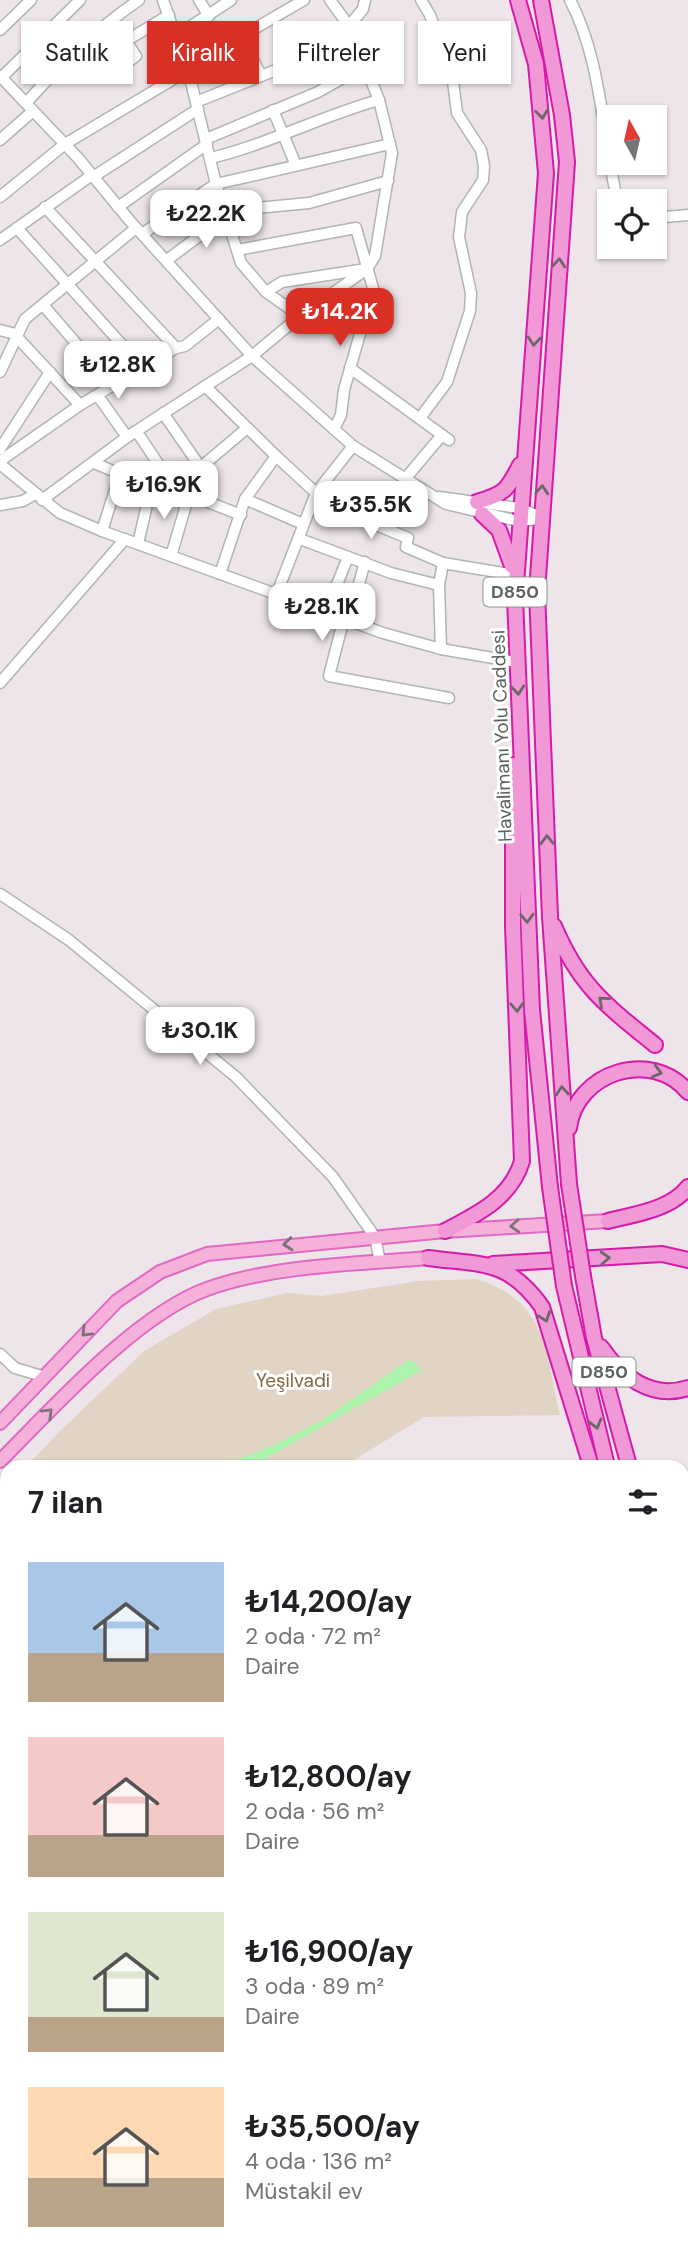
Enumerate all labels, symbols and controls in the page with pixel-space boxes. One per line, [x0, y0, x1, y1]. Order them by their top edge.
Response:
chip: Satılık [21, 21, 133, 84]
chip: Kiralık [147, 21, 259, 84]
chip: Filtreler [273, 21, 404, 84]
chip: Yeni [418, 21, 511, 84]
north arrow [597, 105, 667, 175]
map controls [597, 105, 667, 259]
one-way arrow [535, 109, 550, 120]
button: locate [597, 189, 667, 259]
pin: ₺22.2K [149, 190, 263, 250]
text: ₺22.2K [166, 198, 246, 228]
one-way arrow [551, 257, 566, 268]
pin: ₺14.2K [283, 288, 397, 348]
text: ₺14.2K [302, 296, 378, 326]
one-way arrow [527, 336, 542, 347]
pin: ₺12.8K [61, 342, 175, 401]
text: ₺12.8K [80, 349, 156, 379]
pin: ₺16.9K [107, 462, 221, 521]
text: ₺16.9K [126, 469, 202, 499]
pin: ₺35.5K [314, 482, 428, 541]
one-way arrow [535, 484, 550, 495]
text: ₺35.5K [330, 489, 412, 519]
road number: D850 [484, 578, 546, 606]
pin: ₺28.1K [265, 584, 379, 643]
text: ₺28.1K [284, 591, 360, 621]
street label: Havalimanı Yolu Caddesi [485, 630, 518, 842]
one-way arrow [510, 685, 525, 696]
one-way arrow [539, 834, 554, 845]
one-way arrow [520, 912, 535, 923]
one-way arrow [598, 997, 611, 1009]
one-way arrow [509, 1002, 524, 1013]
pin: ₺30.1K [143, 1007, 257, 1067]
text: ₺30.1K [162, 1015, 238, 1045]
one-way arrow [651, 1064, 663, 1078]
one-way arrow [555, 1085, 570, 1096]
one-way arrow [509, 1219, 520, 1234]
one-way arrow [283, 1236, 294, 1251]
one-way arrow [600, 1250, 611, 1265]
one-way arrow [537, 1311, 551, 1323]
one-way arrow [82, 1323, 95, 1336]
road number: D850 [572, 1358, 636, 1386]
park label: Yeşilvadi [256, 1368, 330, 1393]
one-way arrow [40, 1408, 53, 1421]
one-way arrow [588, 1418, 602, 1430]
text: 7 ilan [28, 1483, 103, 1522]
icon: filters [624, 1483, 662, 1521]
text: ₺14,200/ay [245, 1582, 412, 1621]
icon: home [84, 1590, 168, 1674]
text: 2 oda · 72 m² [245, 1621, 381, 1651]
text: Daire [245, 1651, 300, 1681]
text: ₺12,800/ay [245, 1757, 412, 1796]
icon: home [84, 1765, 168, 1849]
text: 2 oda · 56 m² [245, 1796, 384, 1826]
text: Daire [245, 1826, 300, 1856]
text: ₺16,900/ay [245, 1932, 413, 1971]
icon: home [84, 1940, 168, 2024]
text: 3 oda · 89 m² [245, 1971, 384, 2001]
text: Daire [245, 2001, 300, 2031]
text: ₺35,500/ay [245, 2107, 420, 2146]
icon: home [84, 2115, 168, 2199]
text: 4 oda · 136 m² [245, 2146, 392, 2176]
text: Müstakil ev [245, 2176, 363, 2206]

